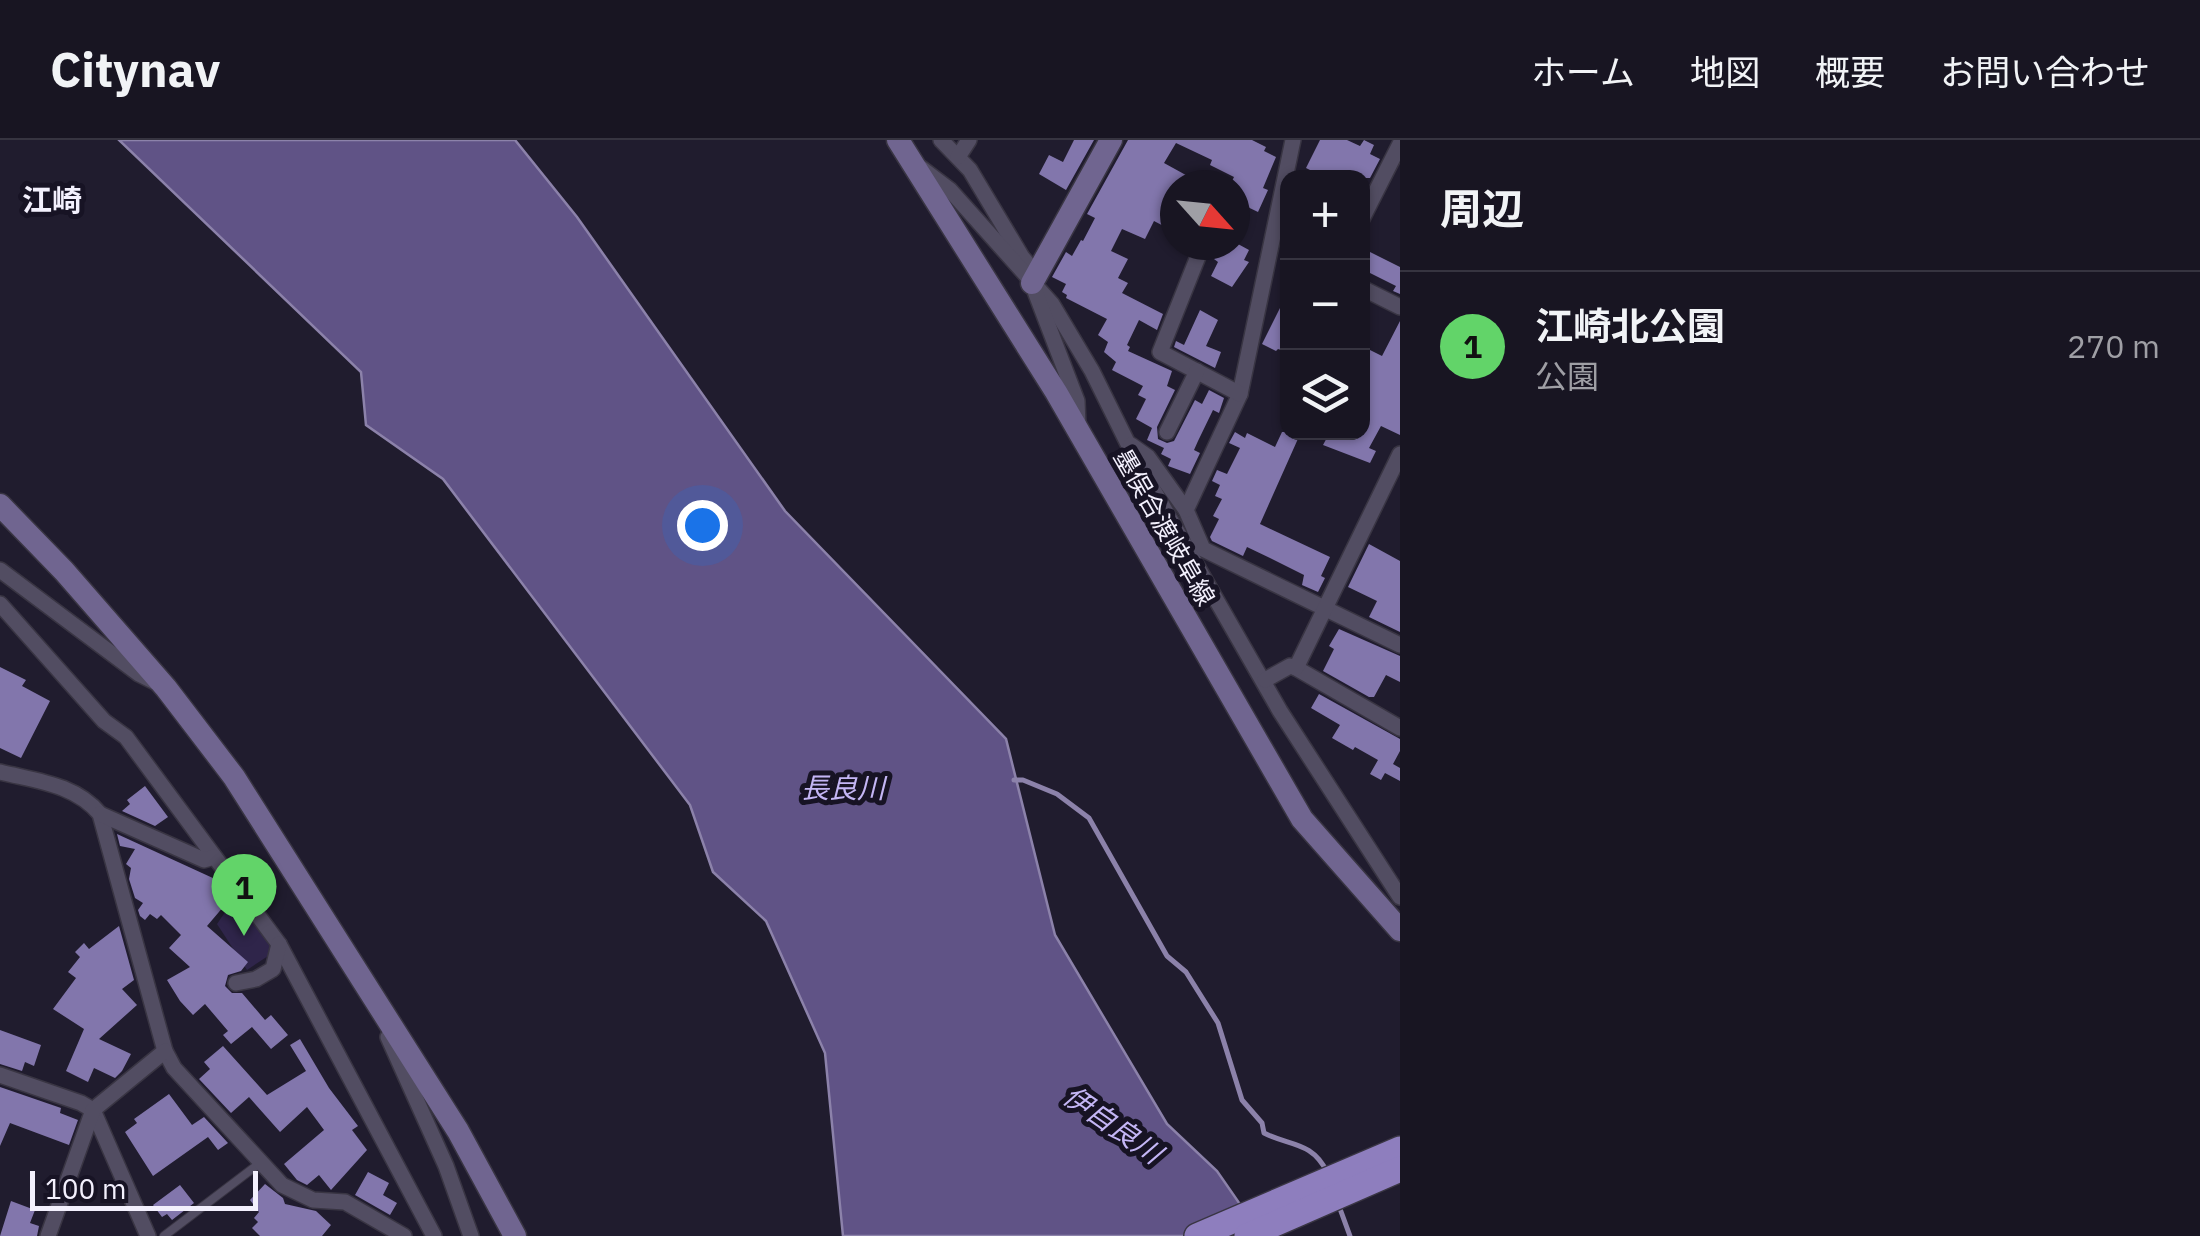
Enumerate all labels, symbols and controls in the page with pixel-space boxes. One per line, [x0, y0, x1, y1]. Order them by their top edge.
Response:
text: Citynav [50, 38, 220, 100]
text: ホーム [1531, 49, 1635, 95]
text: 地図 [1690, 49, 1760, 95]
text: 概要 [1815, 49, 1885, 95]
text: お問い合わせ [1940, 49, 2150, 95]
north arrow [1160, 170, 1250, 260]
map controls [1280, 170, 1370, 440]
button: + [1280, 170, 1370, 260]
district label: 江崎 [22, 180, 82, 219]
text: 周辺 [1440, 181, 1524, 236]
button: − [1280, 260, 1370, 350]
text: 江崎北公園 [1535, 301, 1725, 350]
text: 1 [1463, 325, 1482, 367]
text: 270 m [2067, 325, 2160, 367]
button: layers [1280, 350, 1370, 440]
text: 公園 [1535, 355, 1599, 397]
street label: 墨俣合渡岐阜線 [1107, 443, 1223, 611]
your location [677, 500, 728, 551]
water label: 長良川 [801, 769, 888, 806]
pin: 1 [212, 854, 276, 936]
water label: 伊自良川 [1057, 1077, 1172, 1173]
scale bar [30, 1166, 258, 1210]
text: 100 m [45, 1170, 126, 1207]

